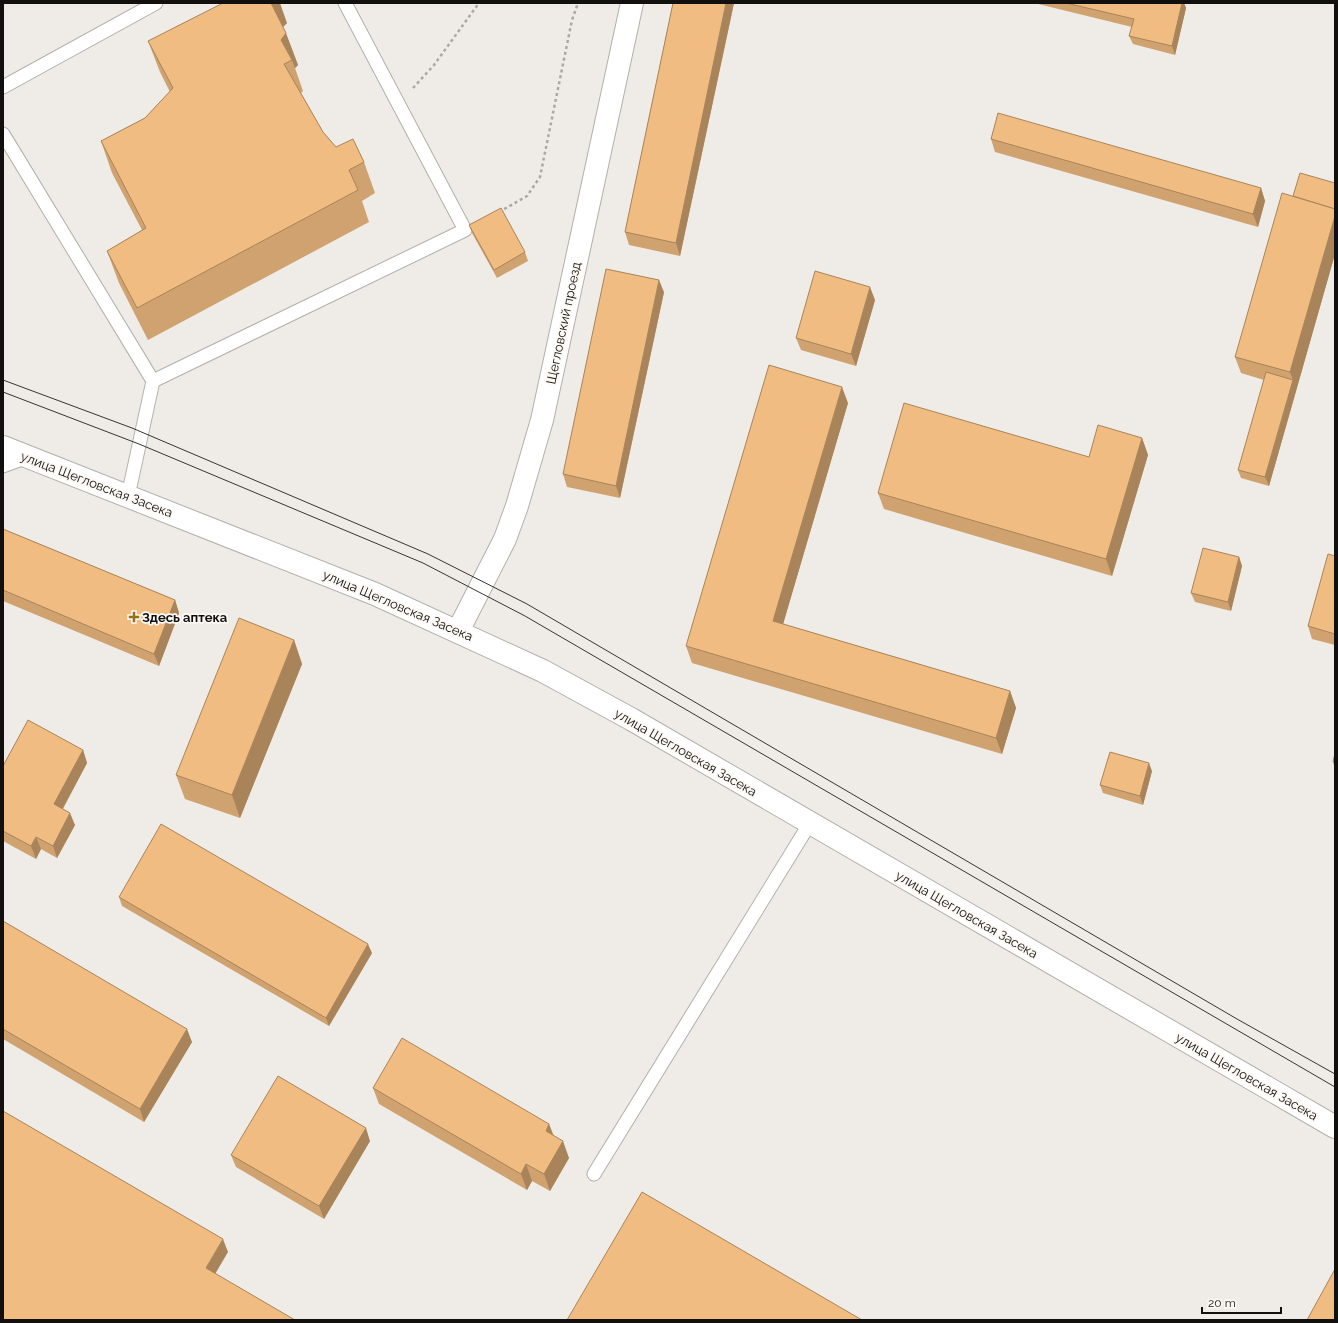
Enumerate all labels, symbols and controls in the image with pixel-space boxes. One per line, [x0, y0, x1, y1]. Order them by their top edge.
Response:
street label: Щегловский проезд [543, 260, 584, 386]
street label: улица Щегловская Засека [19, 449, 175, 520]
street label: улица Щегловская Засека [320, 567, 475, 644]
place label: Здесь аптека [142, 610, 228, 625]
marker: Здесь аптека [129, 612, 139, 622]
street label: улица Щегловская Засека [612, 706, 759, 799]
street label: улица Щегловская Засека [893, 868, 1040, 961]
street label: улица Щегловская Засека [1173, 1030, 1320, 1123]
scale bar [1202, 1289, 1281, 1315]
text: 20 m [1208, 1296, 1236, 1310]

